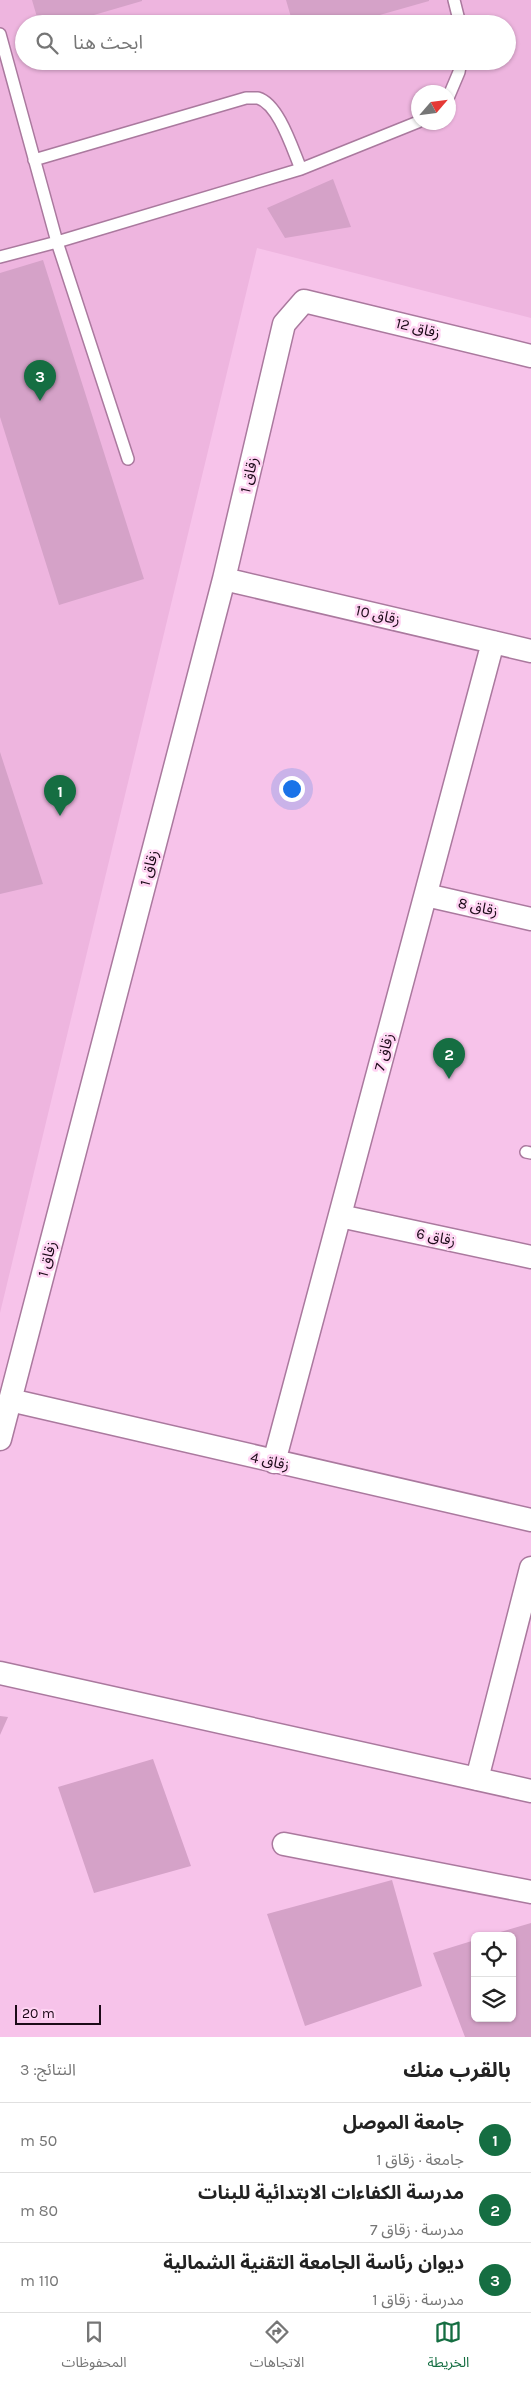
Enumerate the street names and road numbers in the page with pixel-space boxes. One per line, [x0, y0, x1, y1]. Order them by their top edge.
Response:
street label: زقاق 12 [394, 314, 442, 342]
street label: زقاق 1 [236, 455, 262, 495]
street label: زقاق 10 [354, 601, 402, 629]
street label: زقاق 1 [136, 848, 162, 888]
street label: زقاق 8 [456, 894, 500, 920]
street label: زقاق 7 [370, 1031, 398, 1073]
street label: زقاق 6 [415, 1224, 457, 1250]
street label: زقاق 1 [34, 1239, 60, 1279]
street label: زقاق 4 [249, 1448, 291, 1474]

